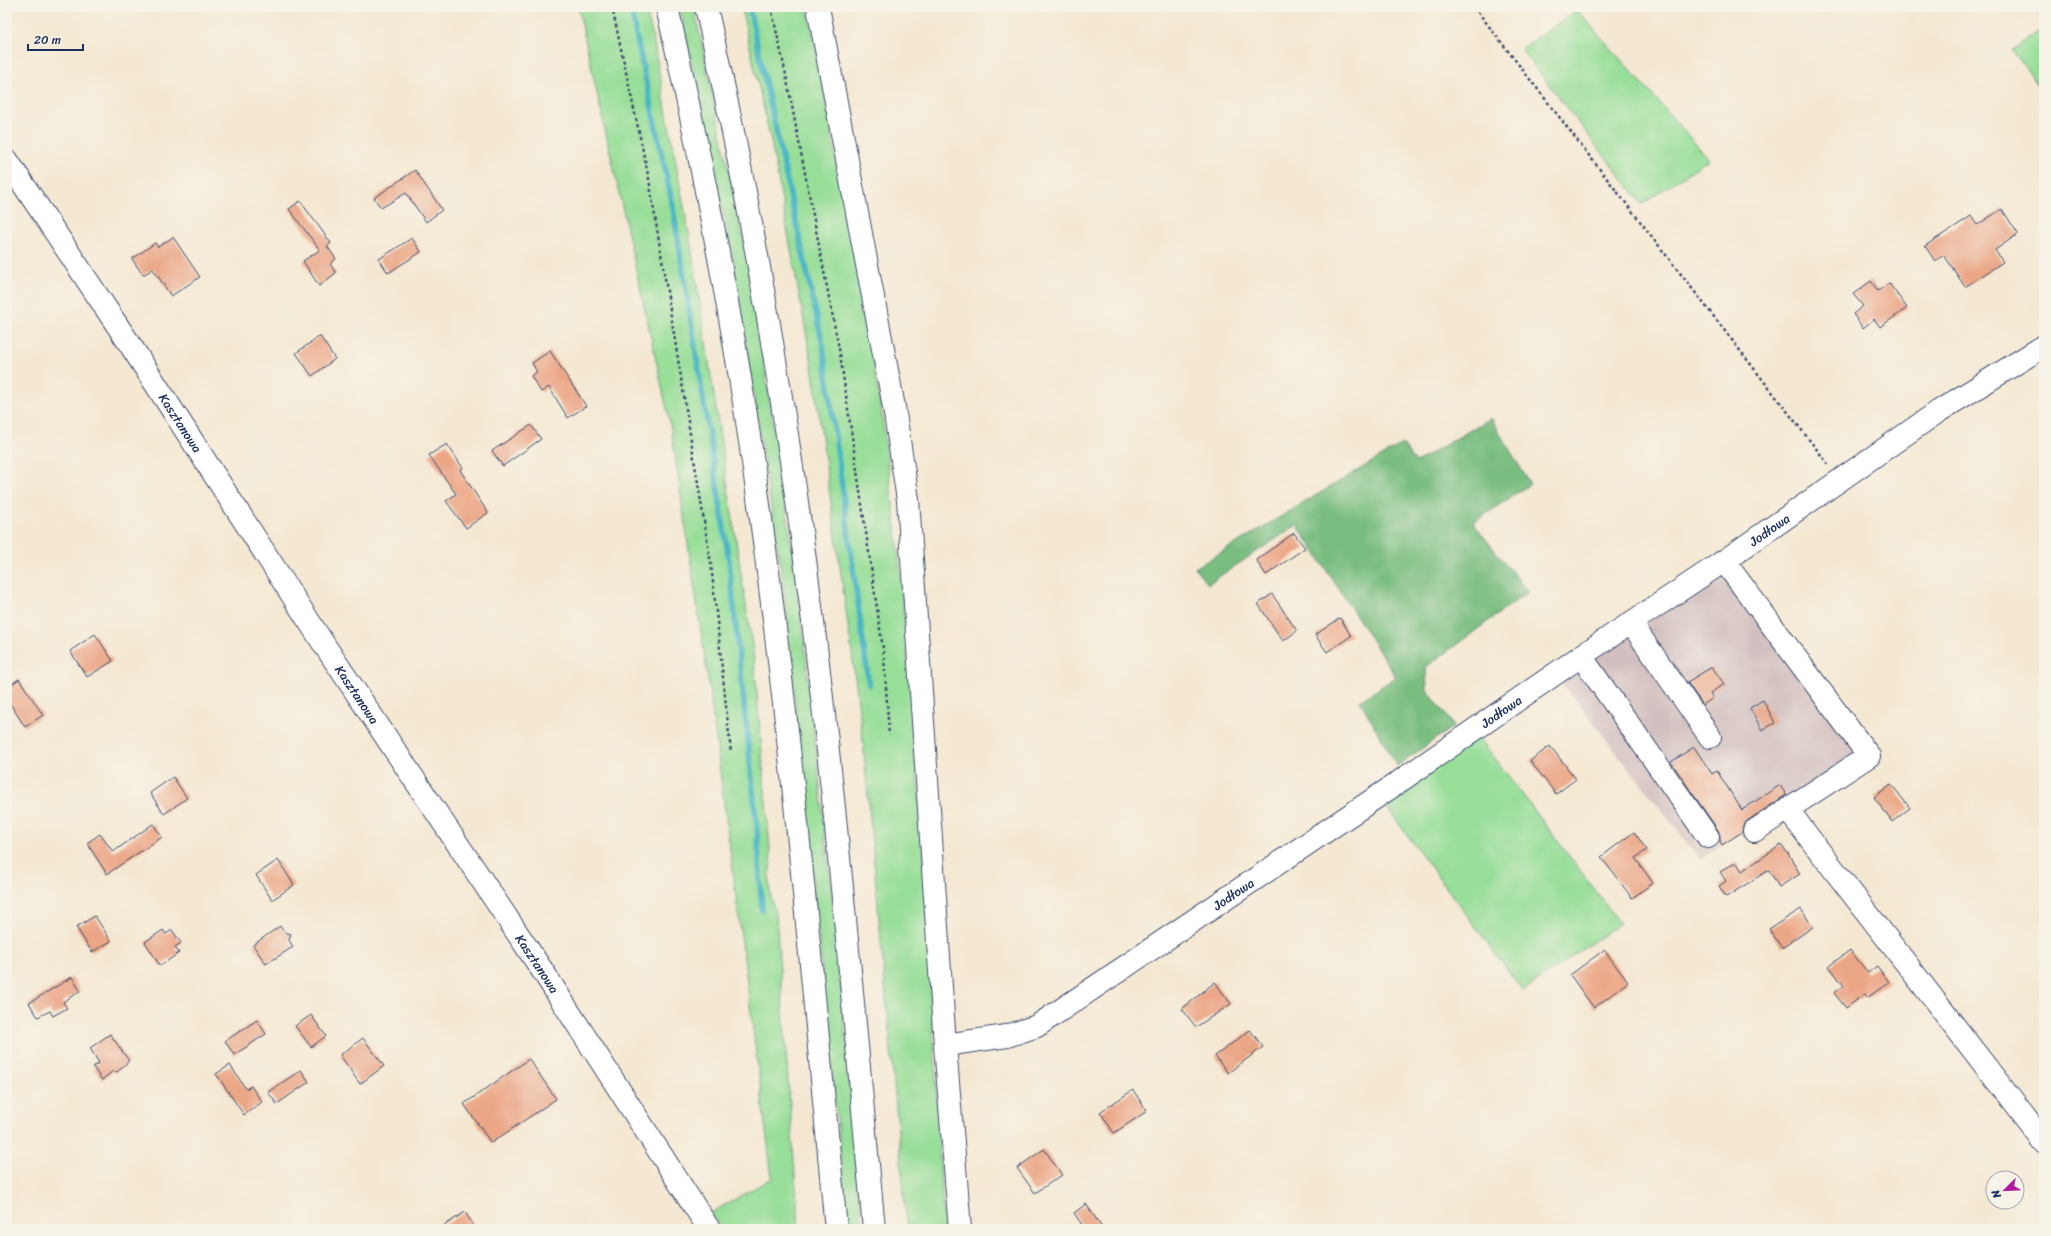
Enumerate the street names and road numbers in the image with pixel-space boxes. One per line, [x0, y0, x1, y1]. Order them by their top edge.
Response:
street label: Kasztanowa [153, 388, 209, 458]
street label: Jodłowa [1743, 507, 1795, 553]
street label: Kasztanowa [329, 660, 386, 729]
street label: Jodłowa [1475, 688, 1527, 734]
street label: Jodłowa [1207, 871, 1259, 917]
street label: Kasztanowa [509, 929, 566, 998]

